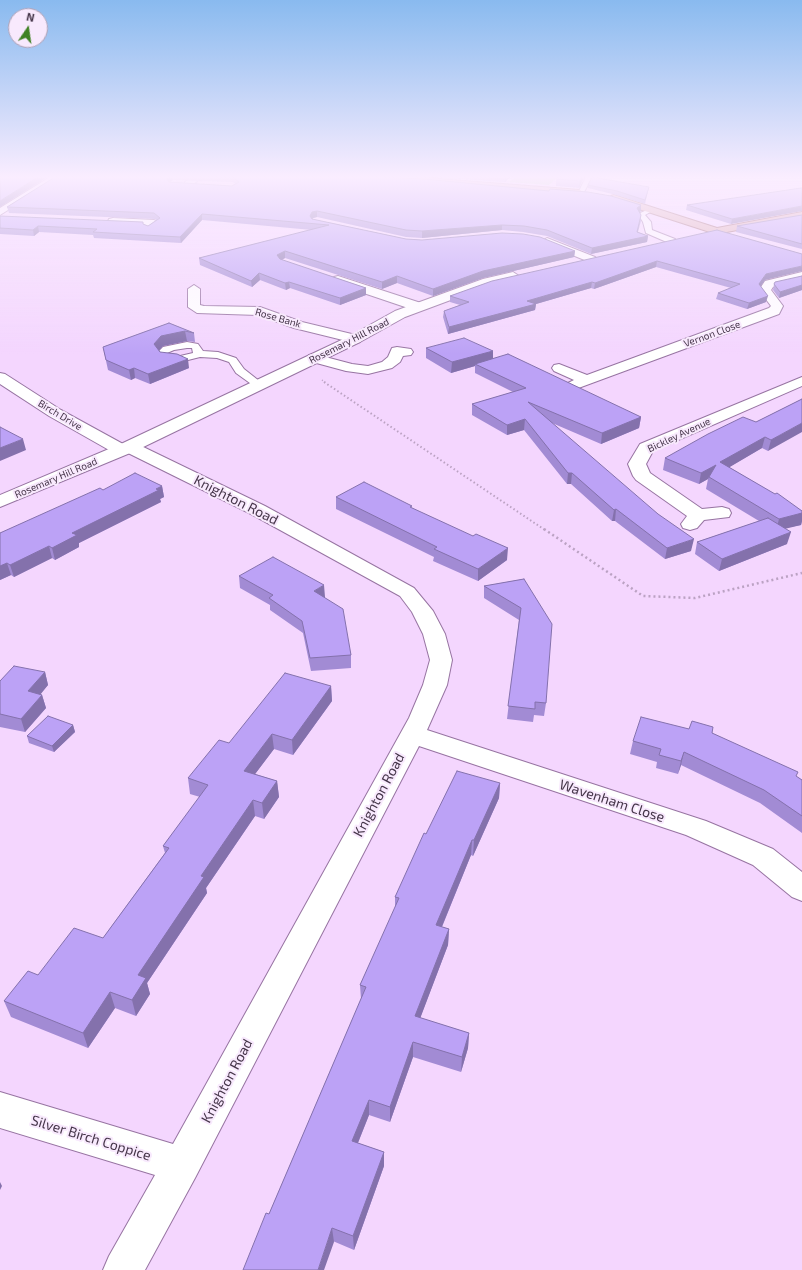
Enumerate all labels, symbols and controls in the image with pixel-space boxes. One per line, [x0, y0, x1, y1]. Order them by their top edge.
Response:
north arrow [8, 8, 48, 48]
text: N [25, 10, 36, 24]
street label: Rose Bank [254, 306, 302, 330]
street label: Rosemary Hill Road [307, 316, 391, 366]
street label: Vernon Close [682, 318, 742, 350]
street label: Birch Drive [36, 397, 84, 433]
street label: Bickley Avenue [646, 415, 712, 455]
street label: Rosemary Hill Road [13, 455, 99, 501]
street label: Knighton Road [191, 471, 281, 529]
street label: Knighton Road [350, 750, 408, 840]
street label: Wavenham Close [557, 776, 667, 826]
street label: Knighton Road [198, 1036, 256, 1126]
street label: Silver Birch Coppice [29, 1112, 153, 1164]

